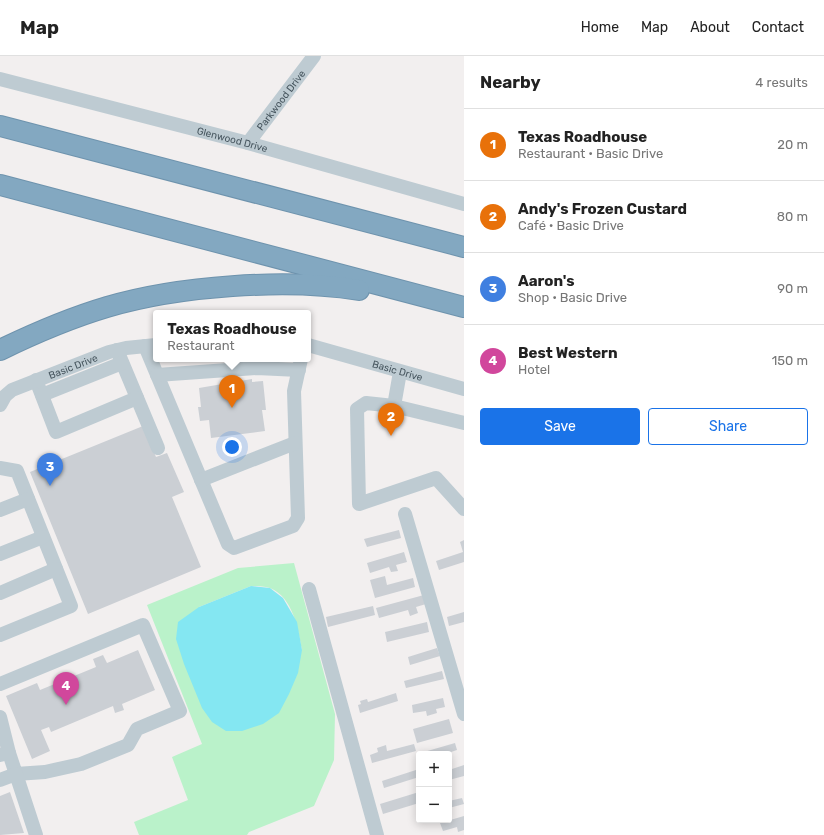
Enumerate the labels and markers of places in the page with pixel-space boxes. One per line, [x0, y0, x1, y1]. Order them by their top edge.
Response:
pin: 1 [219, 375, 245, 408]
pin: 2 [378, 403, 404, 436]
pin: 3 [37, 453, 63, 486]
pin: 4 [53, 672, 79, 705]

